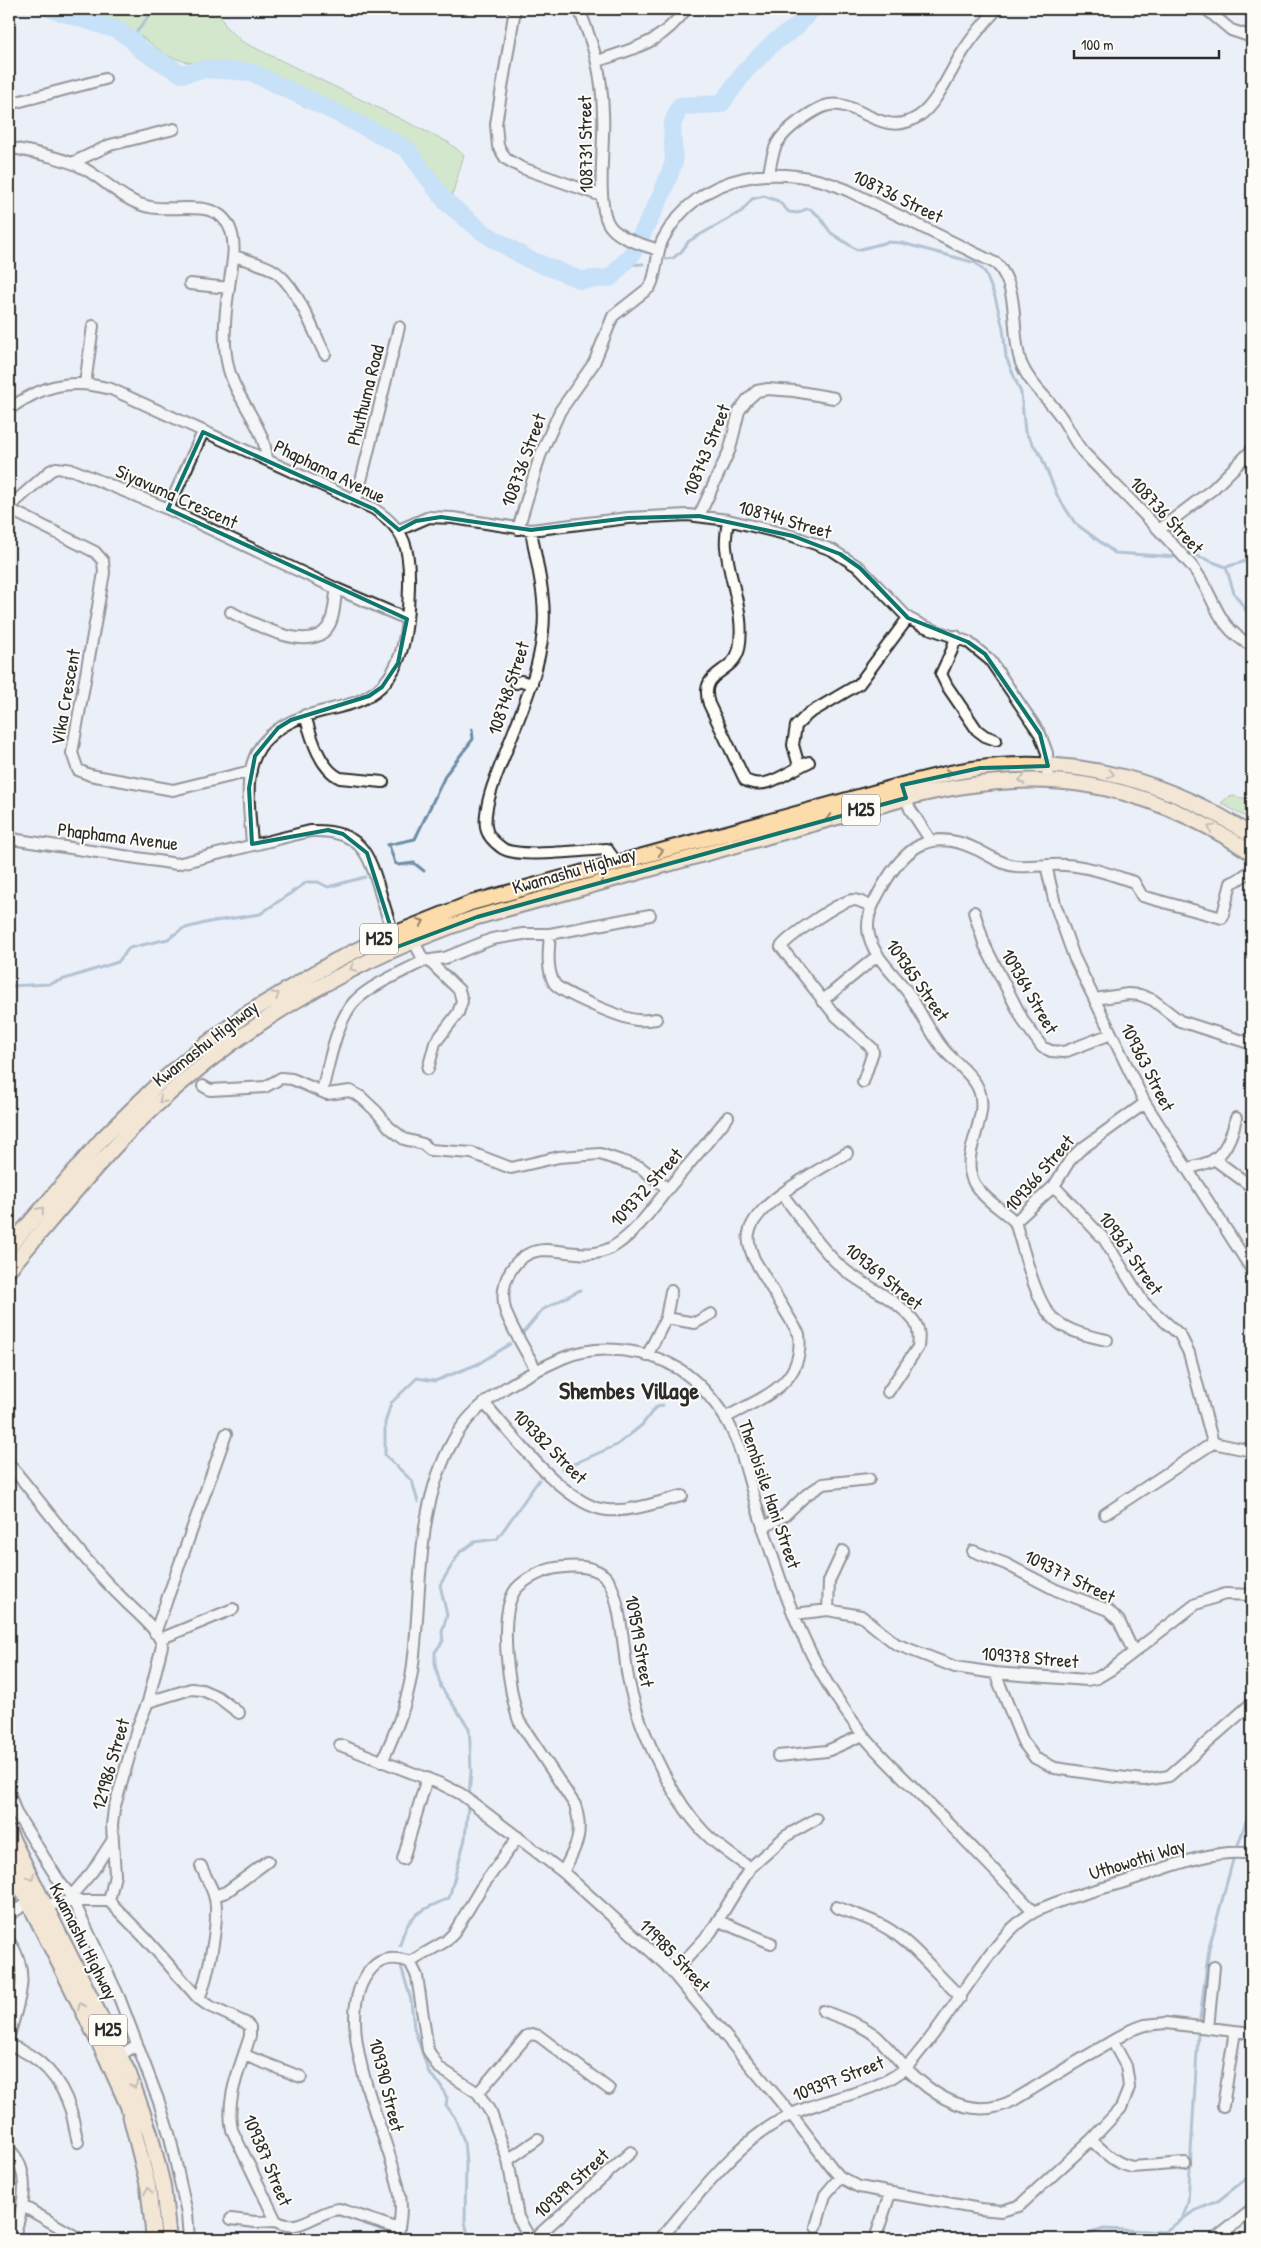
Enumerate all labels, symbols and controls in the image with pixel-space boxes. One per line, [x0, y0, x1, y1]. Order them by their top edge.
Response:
scale bar [1074, 28, 1218, 60]
text: 100 m [1081, 34, 1114, 55]
street label: 108731 Street [571, 95, 599, 193]
street label: 108736 Street [848, 163, 948, 229]
street label: Phuthuma Road [340, 341, 390, 448]
street label: 108743 Street [676, 400, 736, 500]
street label: 108736 Street [494, 409, 552, 510]
street label: Phaphama Avenue [270, 433, 390, 509]
street label: Siyavuma Crescent [112, 457, 243, 535]
street label: 108736 Street [1124, 470, 1210, 560]
street label: 108744 Street [735, 493, 835, 545]
street label: 108748 Street [481, 637, 535, 738]
street label: Vika Crescent [44, 646, 86, 747]
one-way arrow [945, 768, 954, 779]
one-way arrow [1106, 768, 1115, 779]
one-way arrow [1017, 775, 1025, 785]
road number: M25 [842, 794, 880, 826]
one-way arrow [825, 814, 833, 824]
street label: Phaphama Avenue [56, 816, 180, 856]
one-way arrow [1207, 824, 1216, 834]
street label: Kwamashu Highway [509, 840, 639, 900]
one-way arrow [655, 846, 663, 856]
one-way arrow [600, 875, 609, 886]
one-way arrow [416, 918, 424, 928]
road number: M25 [360, 924, 398, 954]
street label: 109365 Street [880, 934, 956, 1027]
street label: 109364 Street [995, 944, 1065, 1039]
one-way arrow [349, 962, 358, 972]
one-way arrow [270, 992, 279, 1001]
street label: Kwamashu Highway [147, 993, 263, 1093]
street label: 109363 Street [1115, 1019, 1181, 1116]
one-way arrow [159, 1094, 168, 1103]
street label: 109366 Street [998, 1128, 1080, 1217]
street label: 109372 Street [604, 1142, 689, 1232]
street label: 109367 Street [1093, 1206, 1170, 1300]
one-way arrow [35, 1207, 43, 1216]
street label: 109369 Street [839, 1236, 929, 1316]
district label: Shembes Village [559, 1374, 699, 1407]
street label: 109382 Street [507, 1403, 594, 1490]
street label: Thembisile Hani Street [732, 1416, 808, 1572]
street label: 109377 Street [1020, 1543, 1120, 1609]
street label: 109519 Street [619, 1593, 661, 1689]
street label: 109378 Street [980, 1640, 1080, 1674]
street label: 121986 Street [85, 1715, 136, 1813]
street label: Uthowothi Way [1086, 1832, 1188, 1886]
one-way arrow [25, 1871, 35, 1880]
street label: Kwamashu Highway [43, 1878, 125, 2004]
street label: 119985 Street [633, 1913, 717, 1998]
one-way arrow [77, 2003, 87, 2012]
road number: M25 [89, 2014, 127, 2046]
street label: 109390 Street [363, 2036, 411, 2135]
street label: 109397 Street [789, 2049, 888, 2107]
one-way arrow [128, 2080, 138, 2089]
street label: 109387 Street [237, 2110, 299, 2210]
street label: 109399 Street [528, 2142, 615, 2224]
one-way arrow [144, 2187, 154, 2195]

